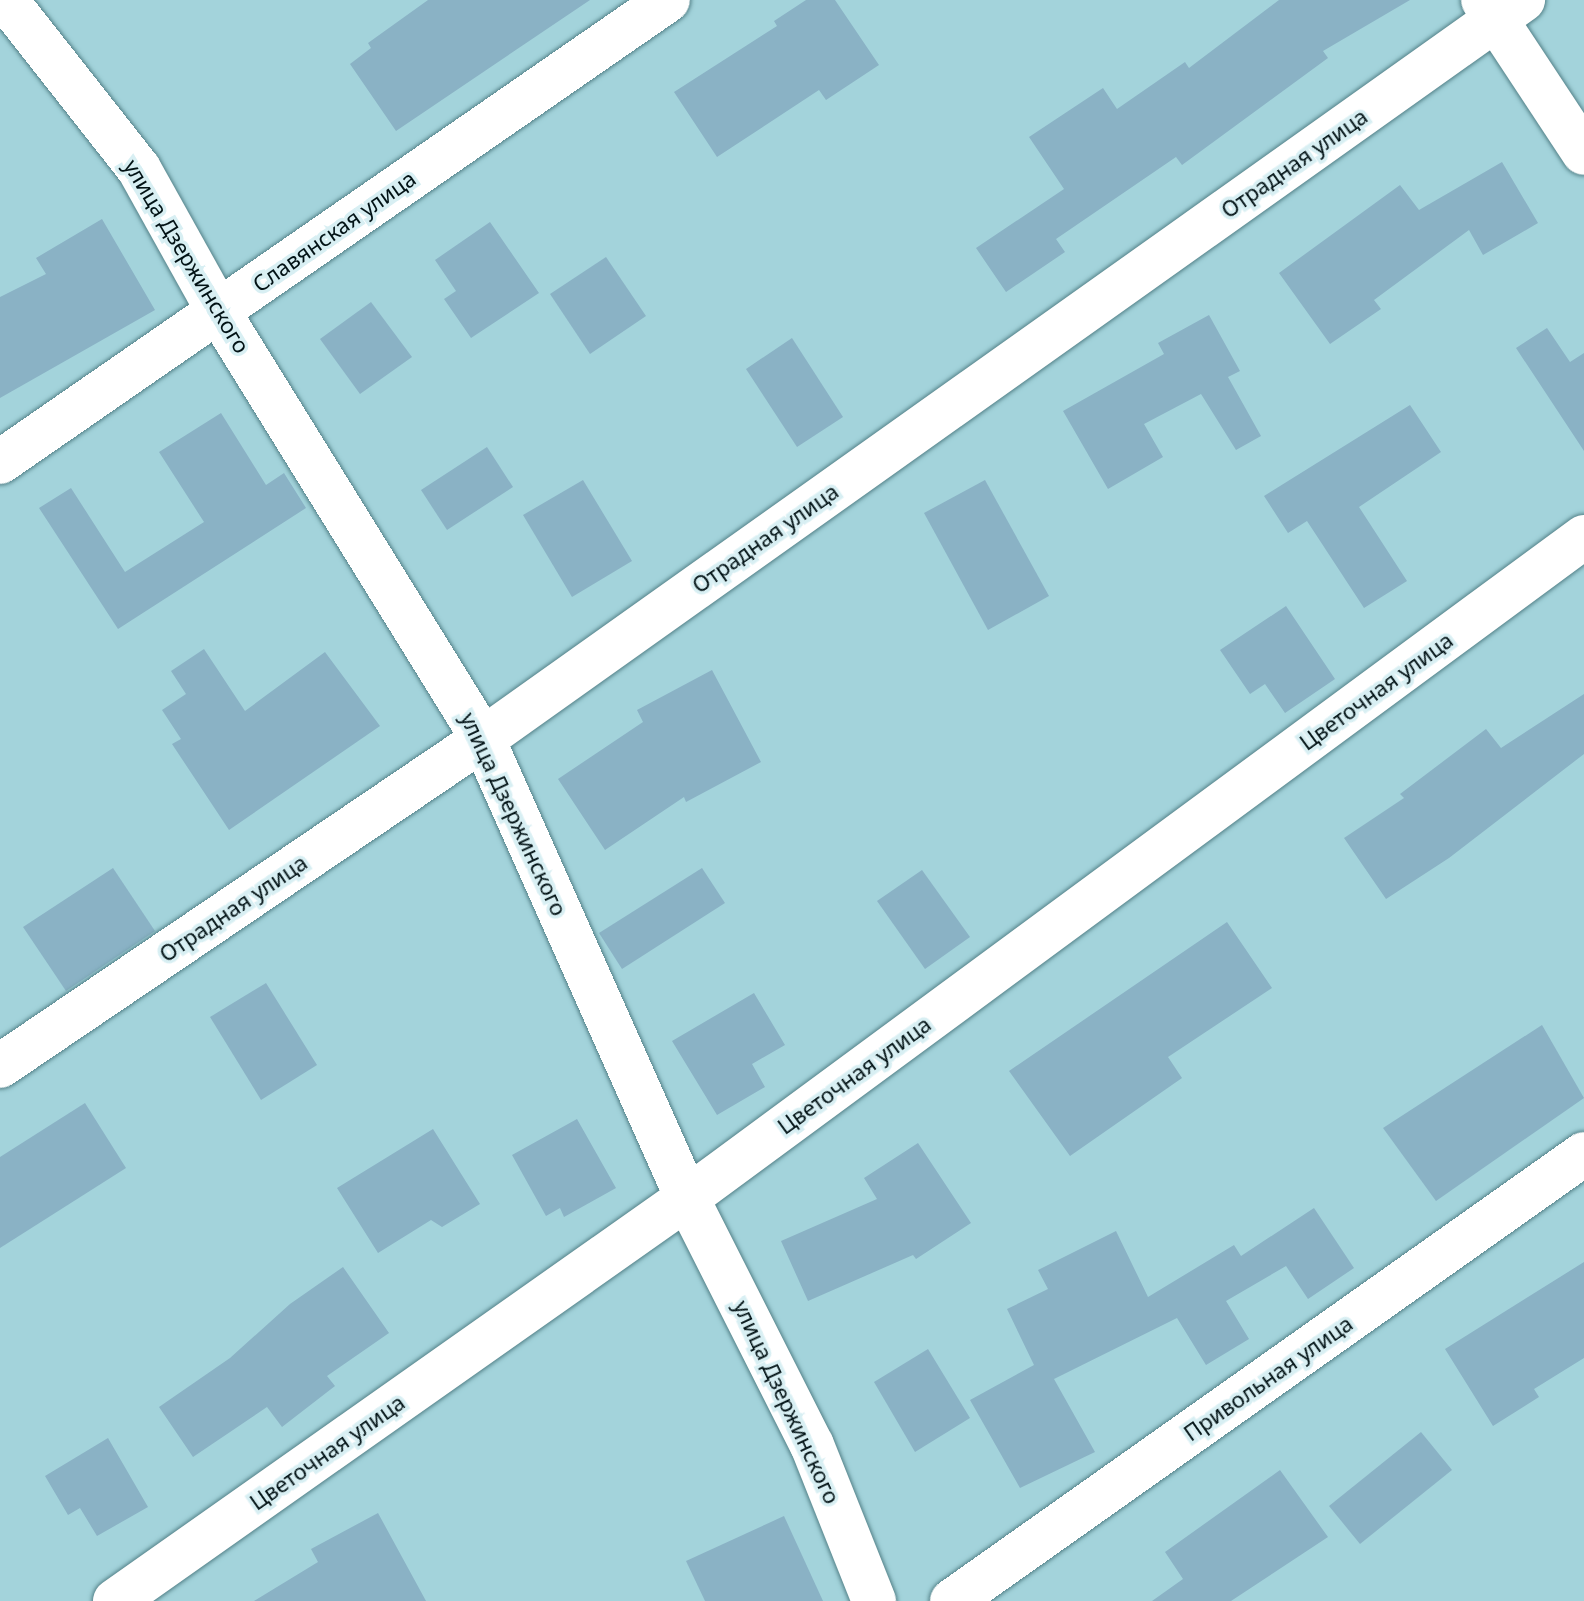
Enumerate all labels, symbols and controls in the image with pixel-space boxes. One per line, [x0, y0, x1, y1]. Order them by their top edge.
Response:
street label: Отрадная улица [1216, 103, 1372, 223]
street label: улица Дзержинского [119, 154, 255, 358]
street label: Славянская улица [247, 165, 421, 297]
street label: Отрадная улица [687, 478, 843, 598]
street label: Цветочная улица [1294, 627, 1458, 755]
street label: улица Дзержинского [455, 708, 573, 920]
street label: Отрадная улица [154, 849, 312, 967]
street label: Цветочная улица [772, 1011, 936, 1139]
street label: улица Дзержинского [728, 1296, 846, 1508]
street label: Привольная улица [1178, 1310, 1358, 1446]
street label: Цветочная улица [245, 1389, 409, 1515]

